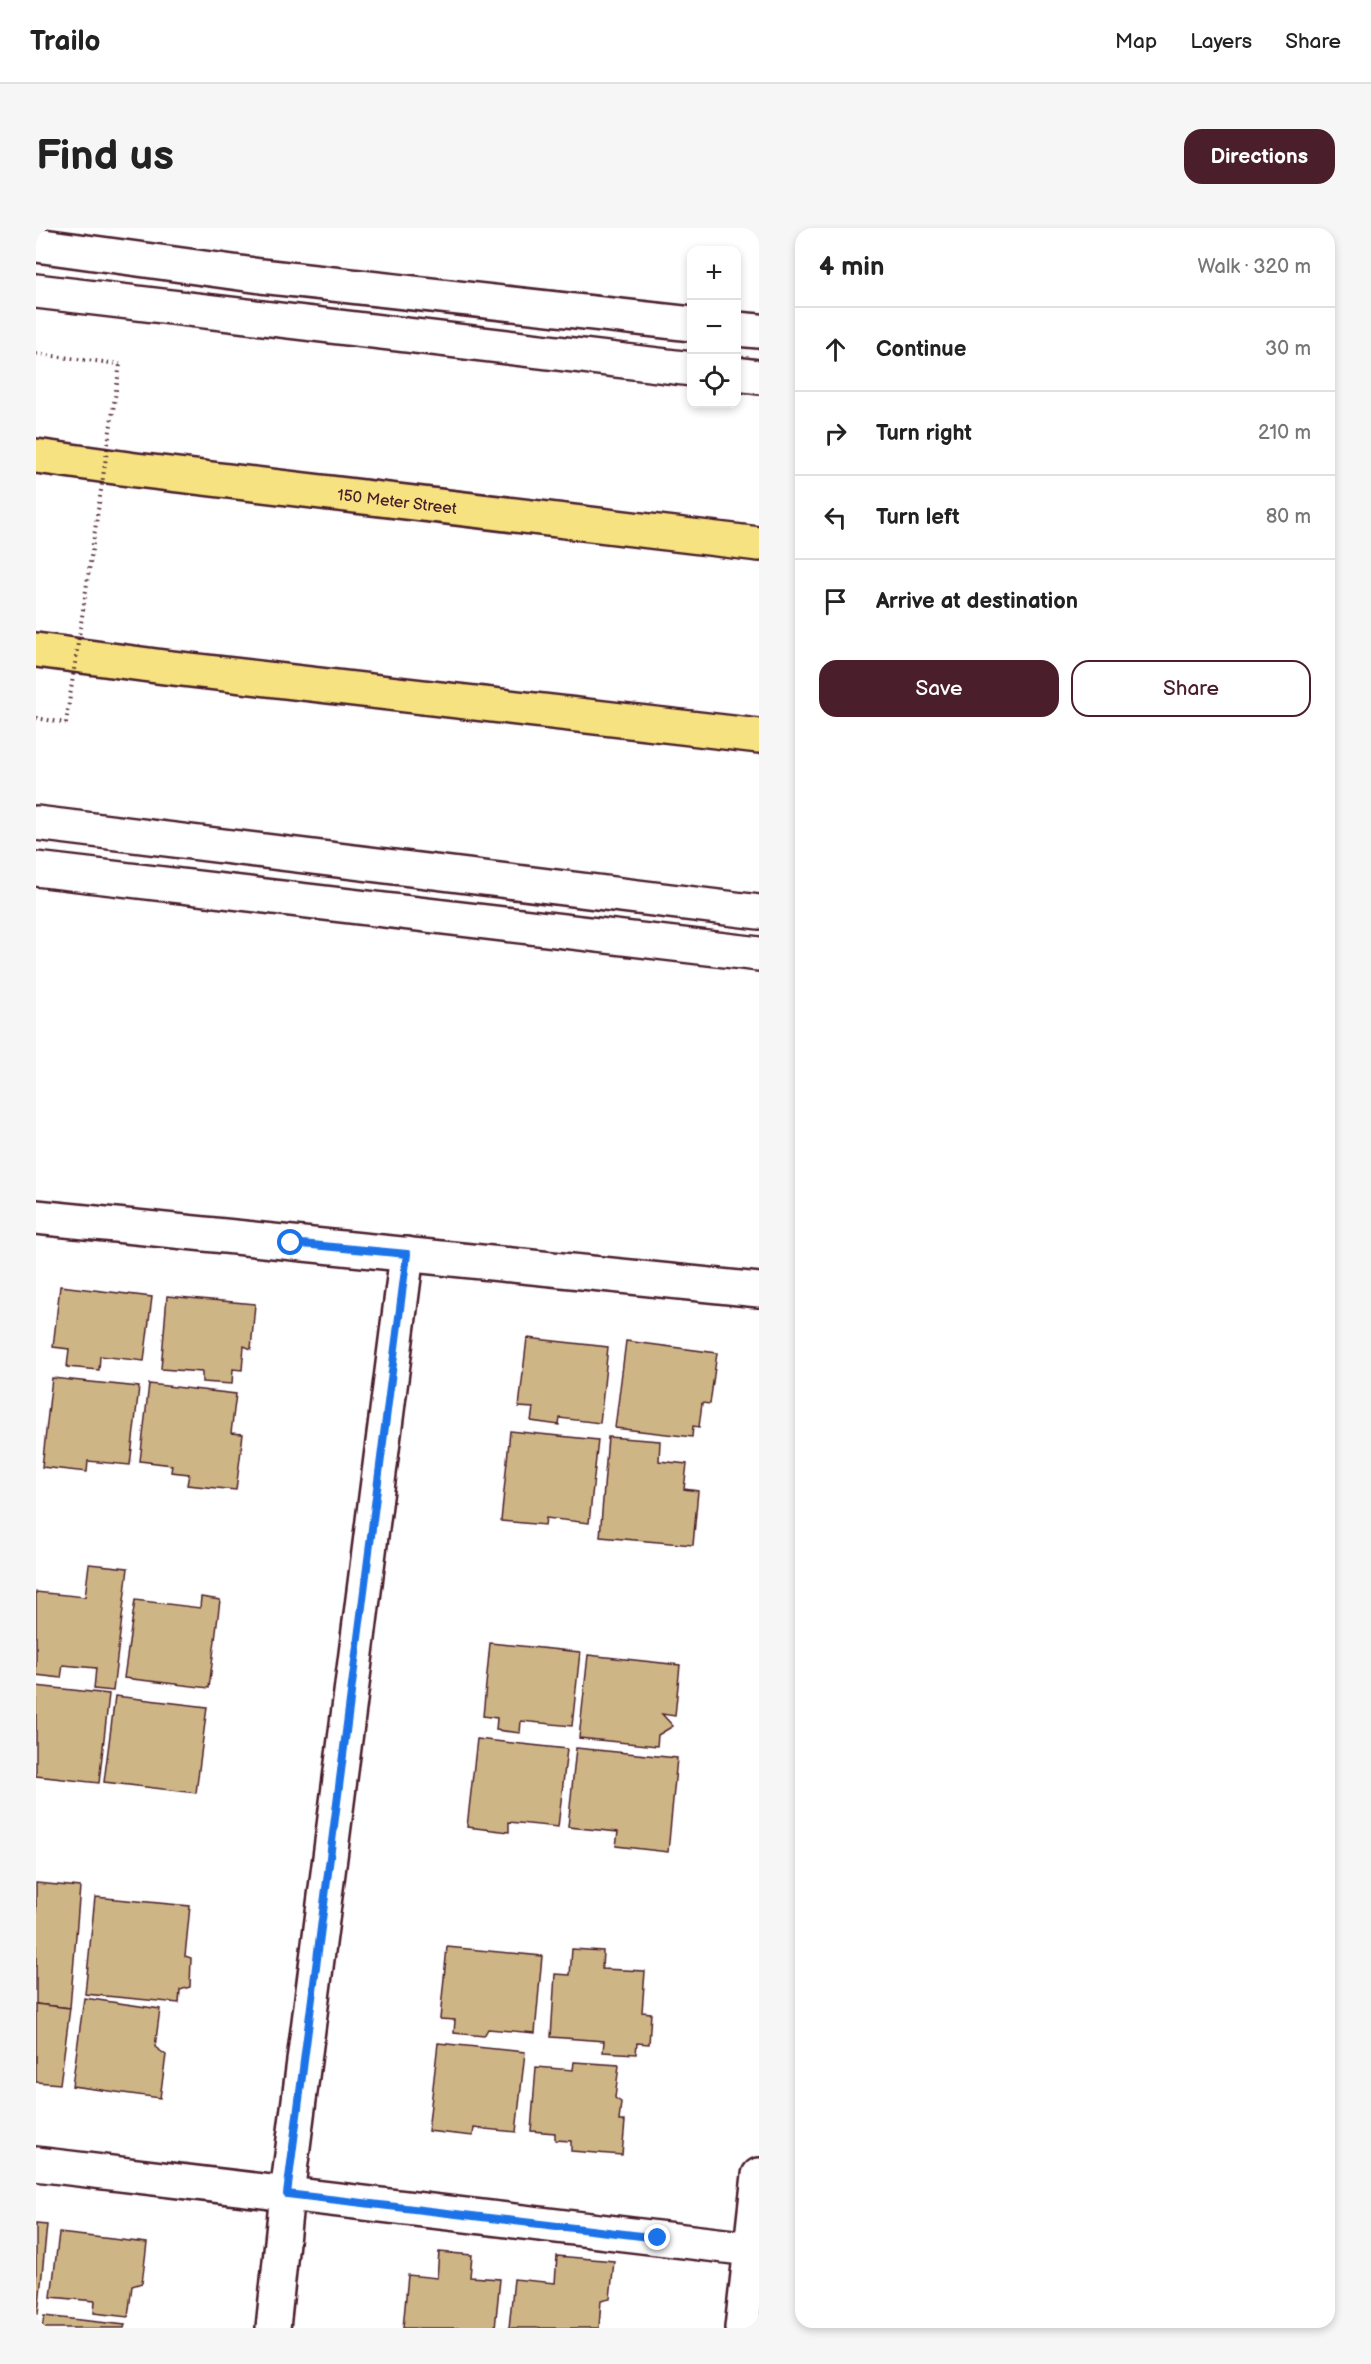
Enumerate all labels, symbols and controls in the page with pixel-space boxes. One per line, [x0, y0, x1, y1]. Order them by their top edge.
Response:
text: Trailo [30, 25, 101, 58]
text: Map [1115, 29, 1157, 54]
text: Layers [1190, 29, 1252, 54]
text: Share [1285, 29, 1341, 54]
button: Directions [1184, 129, 1335, 184]
text: Find us [36, 131, 174, 182]
map controls [687, 246, 741, 408]
button: + [687, 246, 741, 300]
text: 4 min [819, 252, 884, 283]
text: Walk · 320 m [1197, 255, 1311, 279]
button: − [687, 300, 741, 354]
icon: ahead [819, 333, 852, 366]
text: Continue [876, 336, 966, 363]
text: 30 m [1265, 337, 1311, 361]
button: locate [687, 354, 741, 408]
icon: right [819, 417, 852, 450]
text: Turn right [876, 420, 972, 447]
text: 210 m [1258, 421, 1311, 445]
street label: 150 Meter Street [336, 486, 458, 519]
icon: left [819, 501, 852, 534]
text: Turn left [876, 504, 960, 531]
text: 80 m [1266, 505, 1311, 529]
icon: arrive [819, 585, 852, 618]
text: Arrive at destination [876, 588, 1078, 615]
button: Save [819, 660, 1059, 717]
button: Share [1071, 660, 1311, 717]
route start [277, 1229, 303, 1255]
route end [644, 2224, 670, 2250]

